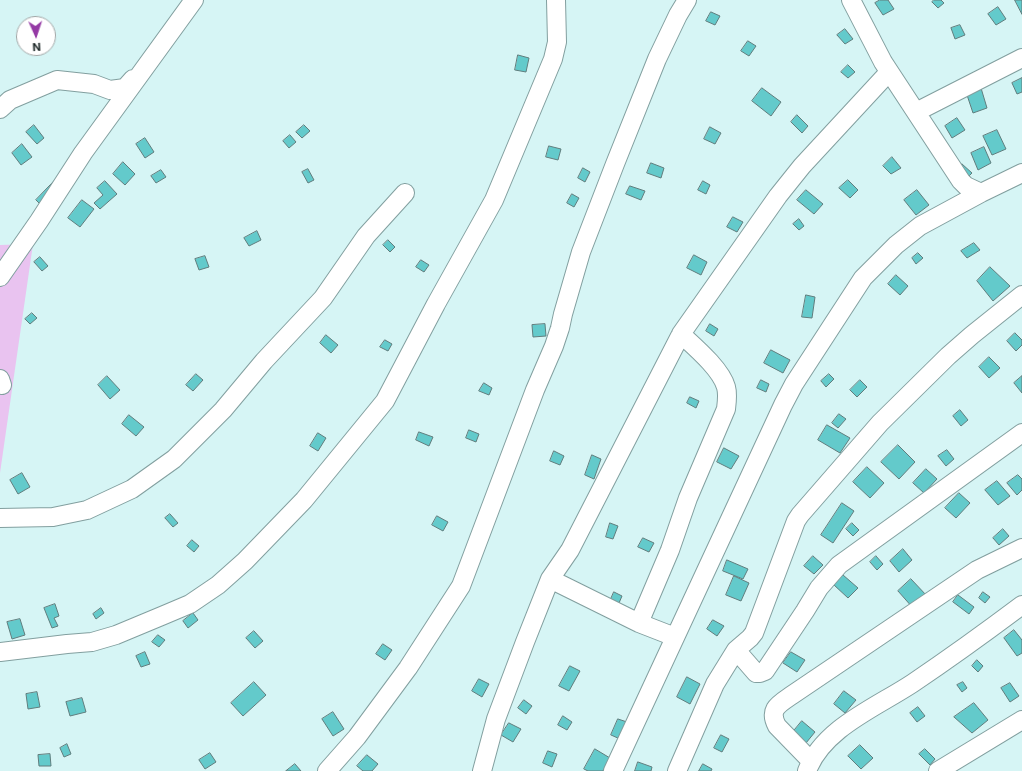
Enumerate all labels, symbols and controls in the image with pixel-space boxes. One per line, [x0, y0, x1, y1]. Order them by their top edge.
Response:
north arrow [16, 16, 56, 56]
text: N [32, 40, 41, 54]

